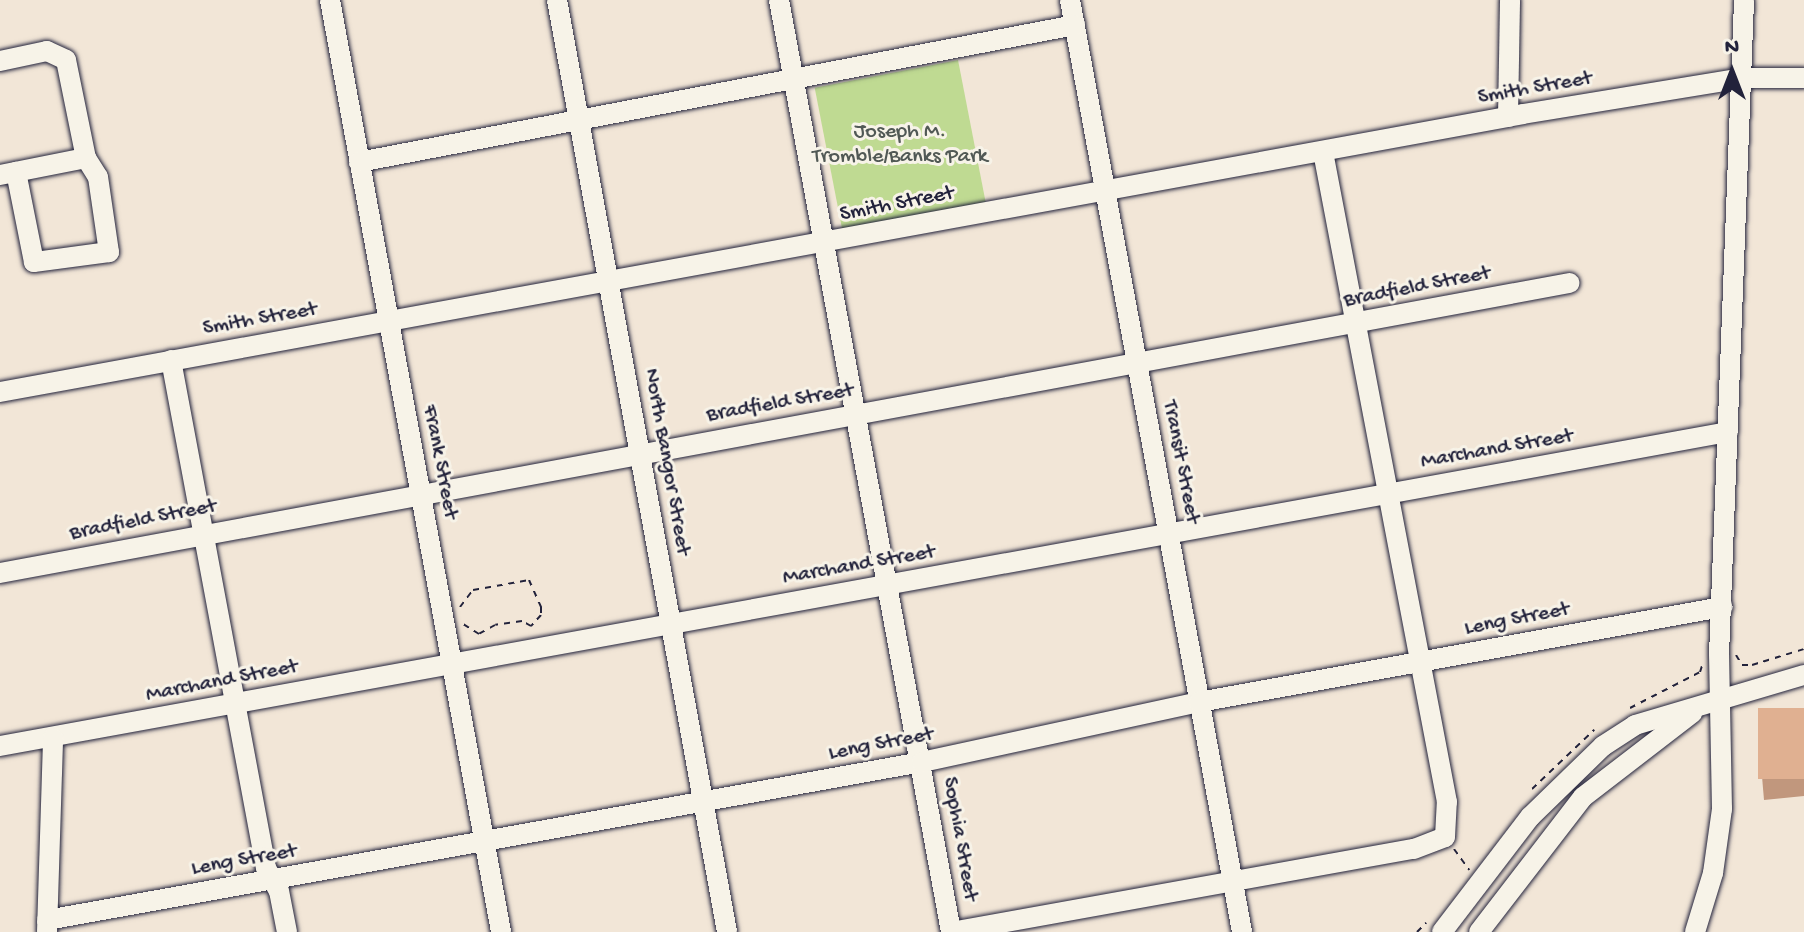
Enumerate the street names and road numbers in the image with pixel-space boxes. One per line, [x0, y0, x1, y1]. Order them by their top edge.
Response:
street label: Smith Street [1476, 66, 1594, 112]
street label: Smith Street [838, 181, 956, 229]
street label: Bradfield Street [1342, 261, 1492, 315]
street label: Smith Street [201, 297, 319, 343]
street label: North Bangor Street [637, 367, 695, 557]
street label: Bradfield Street [705, 378, 855, 430]
street label: Transit Street [1155, 398, 1205, 526]
street label: Frank Street [415, 403, 463, 521]
street label: Marchand Street [1419, 424, 1575, 476]
street label: Bradfield Street [68, 494, 218, 548]
street label: Marchand Street [781, 540, 937, 592]
street label: Leng Street [1462, 597, 1572, 643]
street label: Marchand Street [144, 654, 300, 710]
street label: Leng Street [826, 722, 936, 768]
street label: Sophia Street [935, 775, 983, 903]
street label: Leng Street [189, 839, 299, 883]

